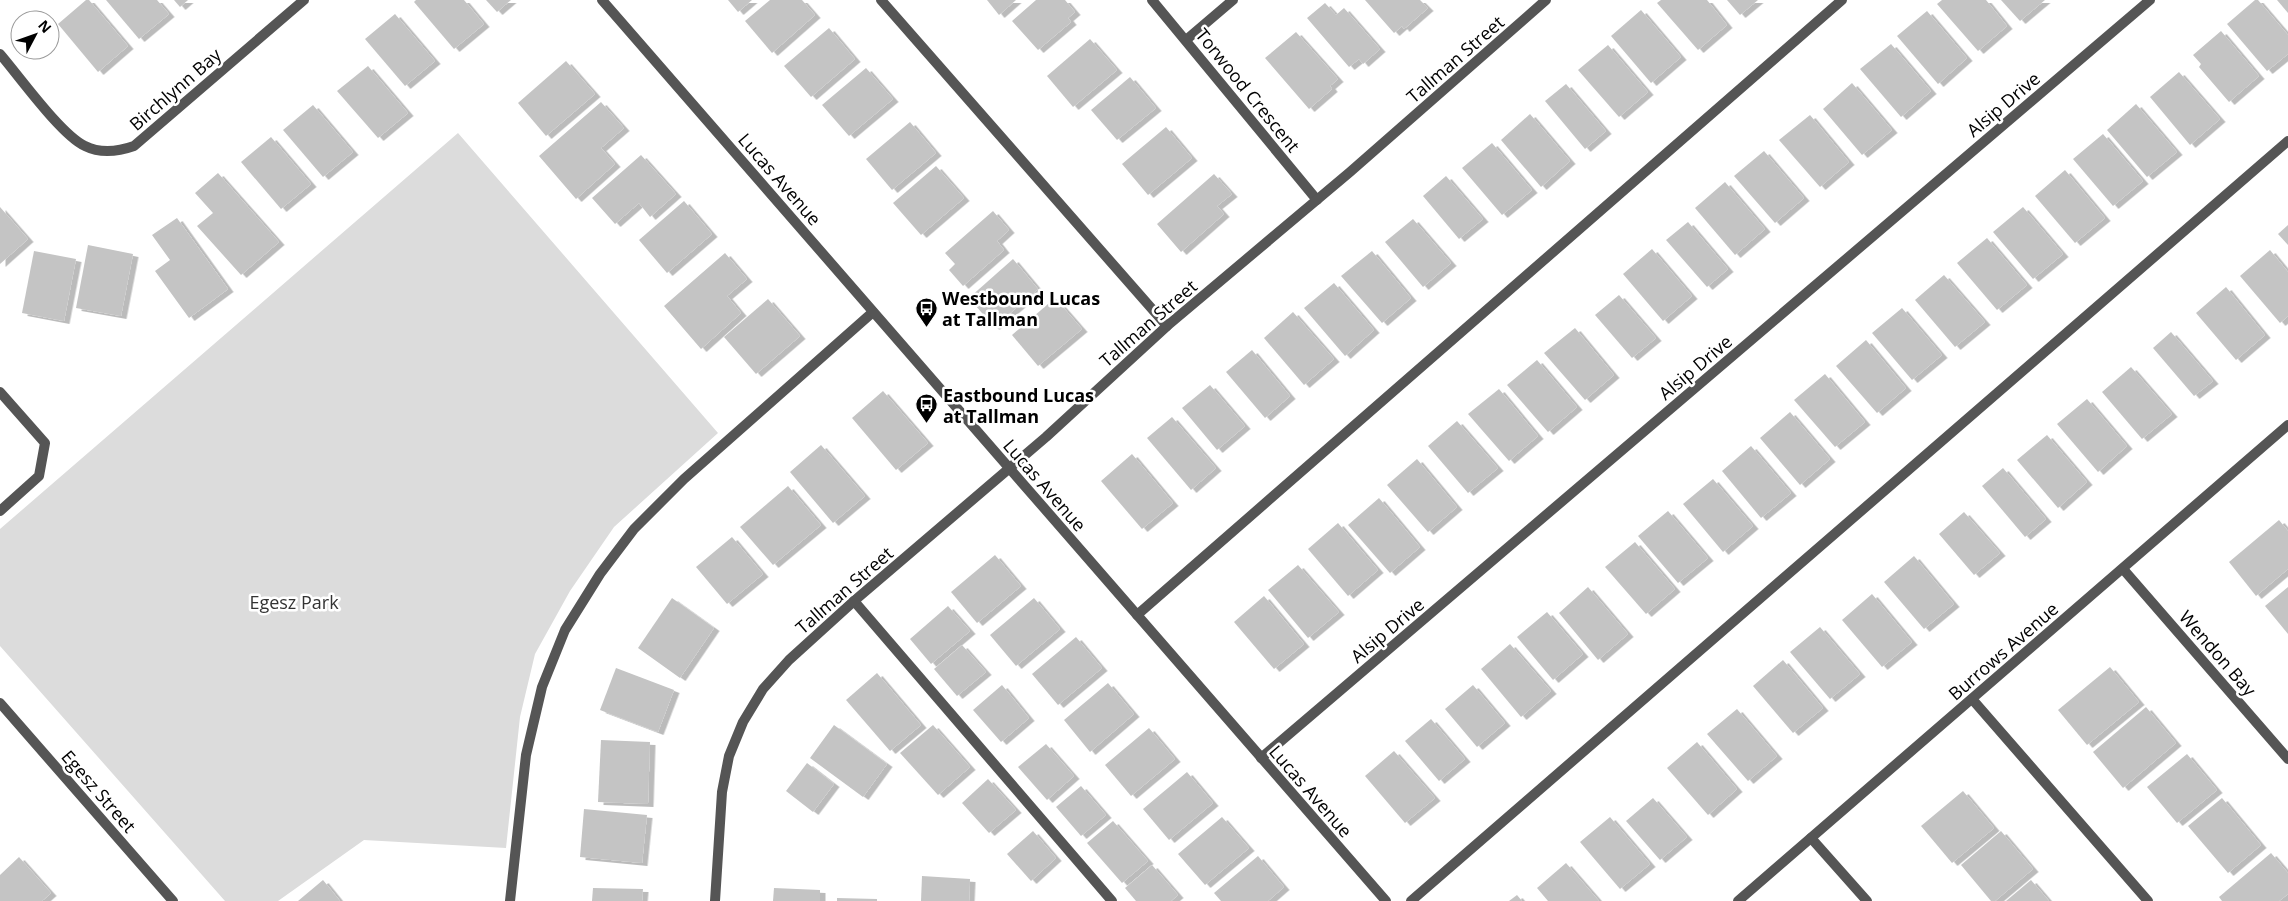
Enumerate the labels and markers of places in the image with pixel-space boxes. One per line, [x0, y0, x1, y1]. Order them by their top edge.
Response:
place label: Westbound Lucas at Tallman [942, 286, 1100, 331]
bus stop icon: Westbound Lucas at Tallman [914, 296, 938, 327]
place label: Eastbound Lucas at Tallman [943, 383, 1094, 428]
bus stop icon: Eastbound Lucas at Tallman [915, 393, 939, 424]

